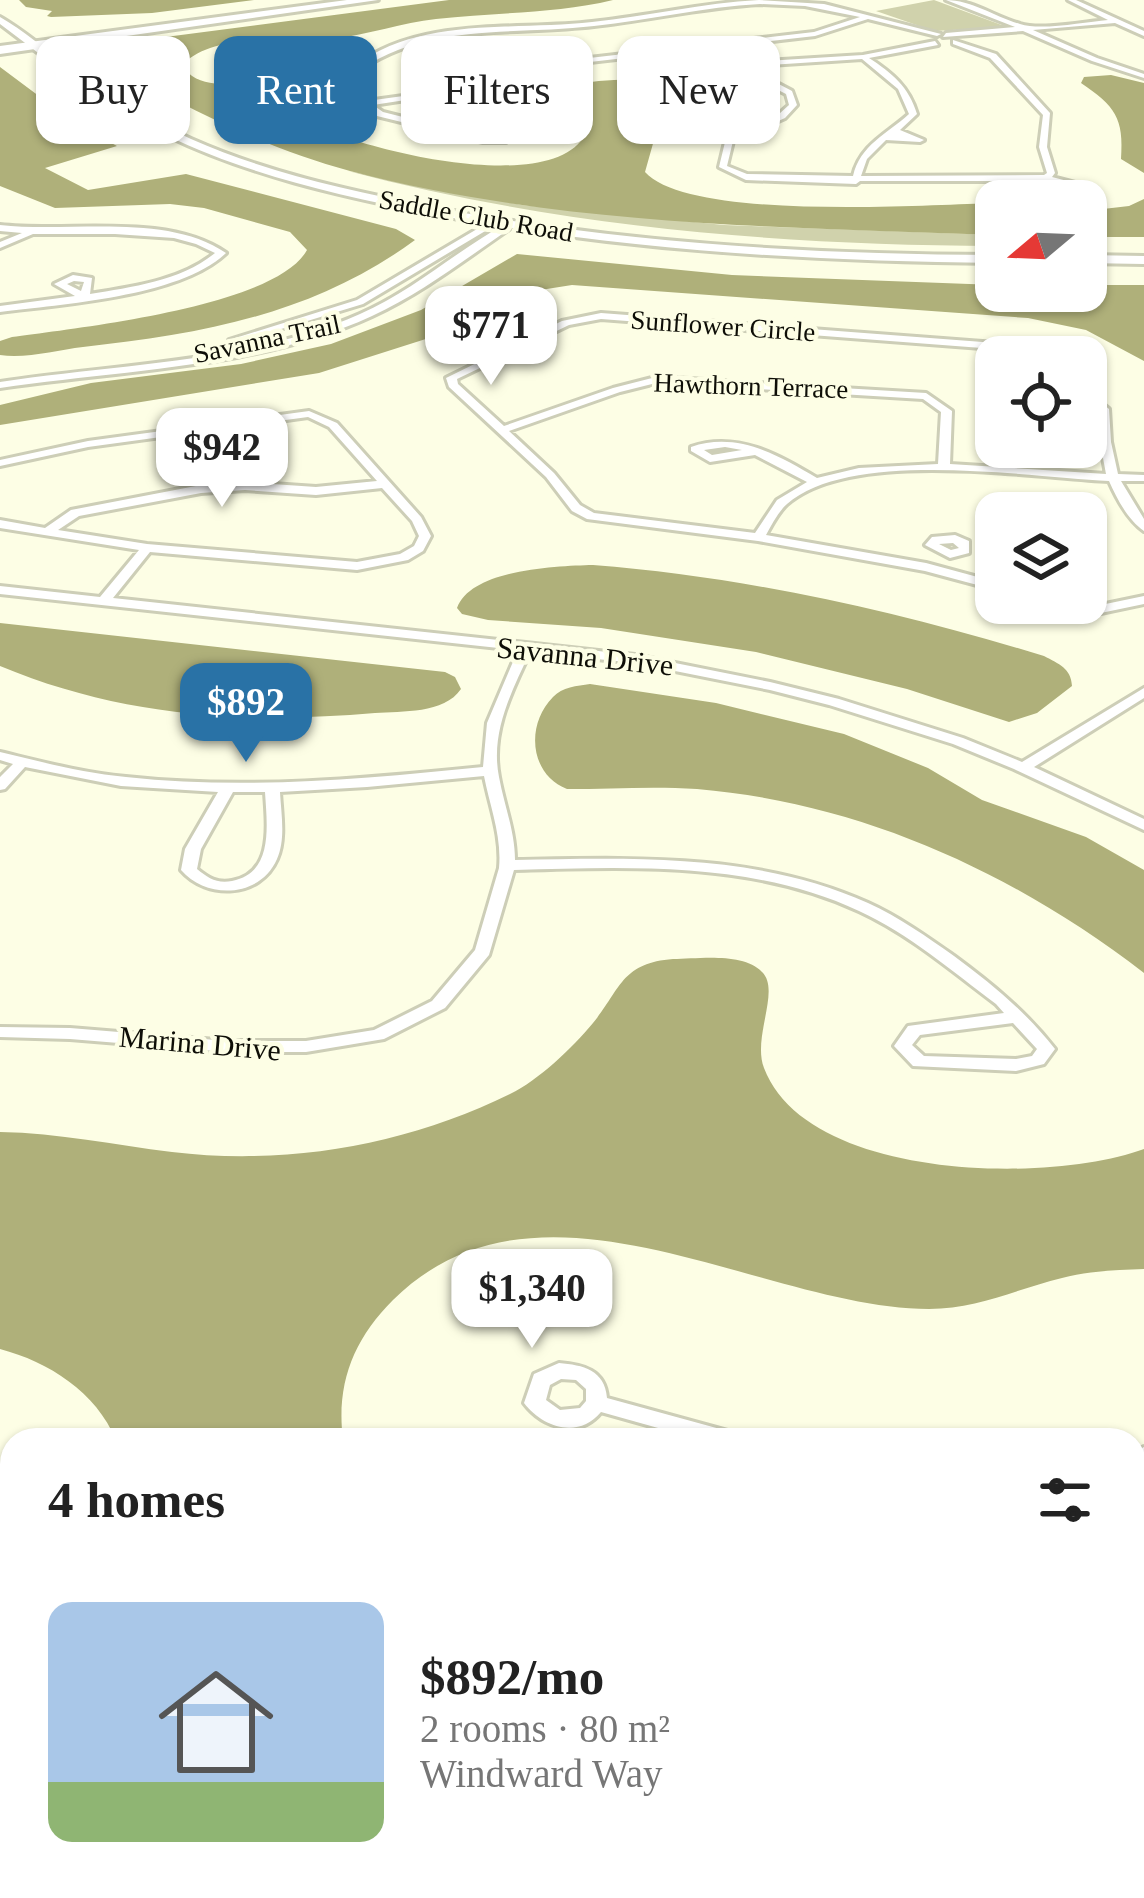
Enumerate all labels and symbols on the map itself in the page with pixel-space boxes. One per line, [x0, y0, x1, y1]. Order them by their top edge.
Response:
north arrow [975, 180, 1107, 312]
street label: Saddle Club Road [377, 184, 576, 248]
pin: $771 [420, 286, 562, 388]
street label: Sunflower Circle [630, 305, 816, 347]
street label: Savanna Trail [191, 309, 343, 369]
street label: Hawthorn Terrace [653, 368, 849, 404]
pin: $942 [151, 408, 293, 510]
street label: Savanna Drive [495, 630, 675, 682]
pin: $892 [175, 663, 317, 765]
street label: Marina Drive [118, 1019, 282, 1067]
pin: $1,340 [434, 1249, 630, 1351]

